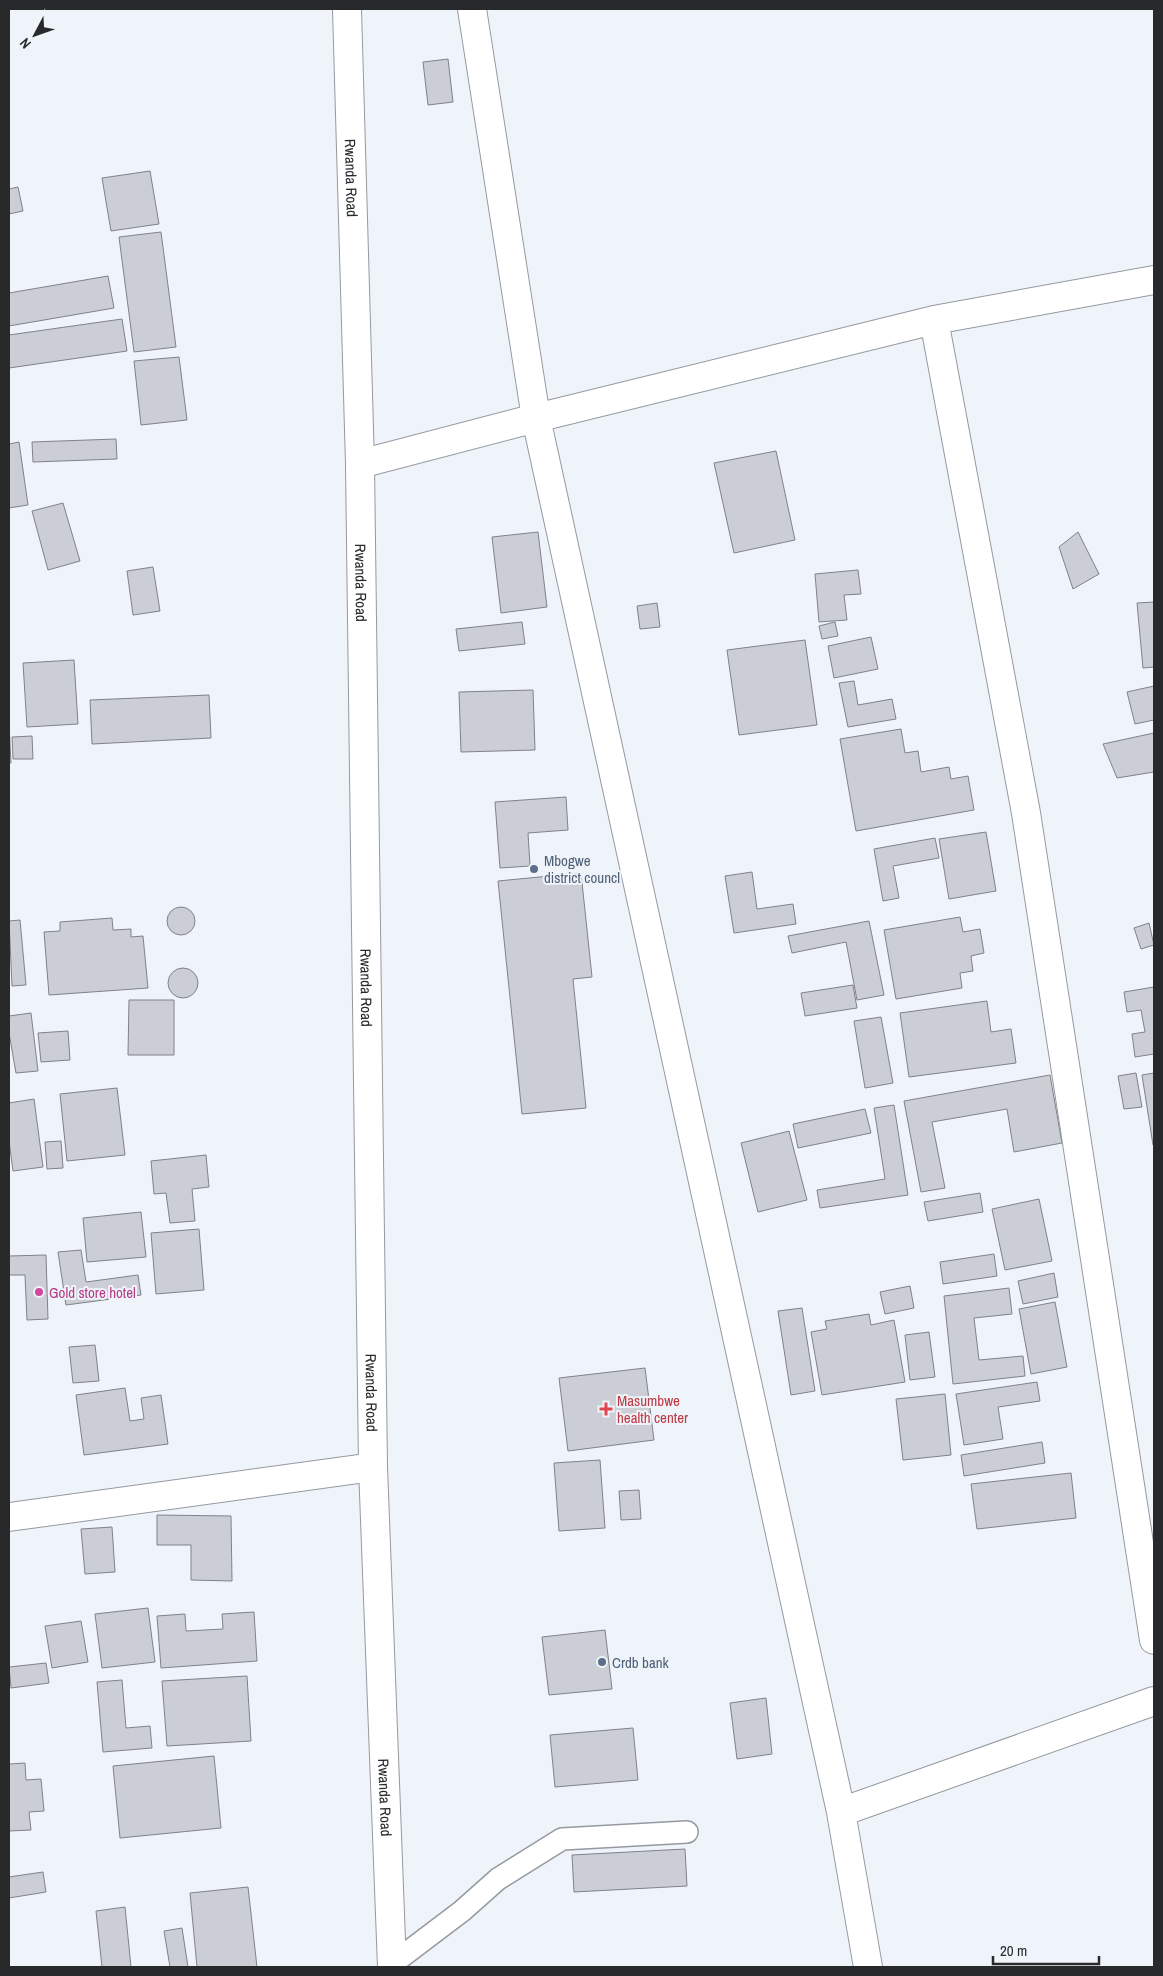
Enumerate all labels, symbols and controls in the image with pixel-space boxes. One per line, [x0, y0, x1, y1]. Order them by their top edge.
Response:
north arrow [10, 10, 60, 60]
text: N [16, 34, 35, 53]
street label: Rwanda Road [340, 139, 363, 217]
street label: Rwanda Road [351, 544, 373, 622]
place label: Mbogwe district councl [544, 850, 620, 888]
marker: Mbogwe district councl [528, 863, 540, 875]
street label: Rwanda Road [356, 949, 378, 1027]
place label: Gold store hotel [49, 1282, 136, 1303]
marker: Gold store hotel [33, 1286, 45, 1298]
street label: Rwanda Road [361, 1354, 383, 1432]
place label: Masumbwe health center [617, 1390, 688, 1428]
marker: Masumbwe health center [599, 1402, 613, 1416]
place label: Crdb bank [612, 1652, 670, 1673]
marker: Crdb bank [596, 1656, 608, 1668]
street label: Rwanda Road [374, 1758, 398, 1837]
scale bar [993, 1934, 1099, 1966]
text: 20 m [1000, 1940, 1027, 1961]

